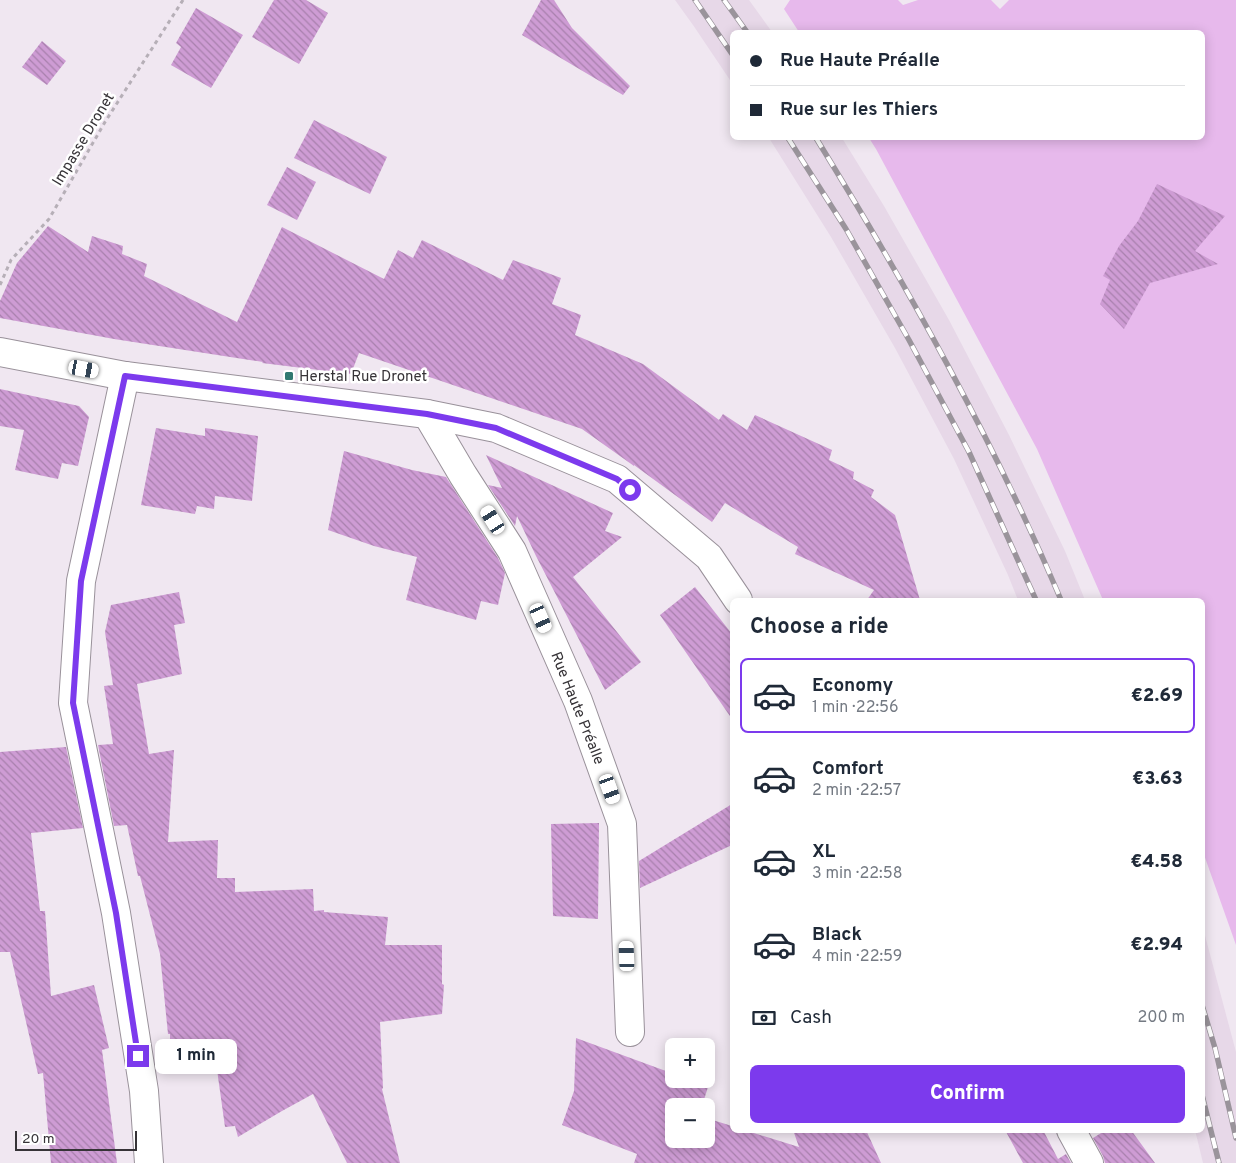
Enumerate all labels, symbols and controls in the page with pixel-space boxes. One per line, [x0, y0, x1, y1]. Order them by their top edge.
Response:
text: Rue Haute Préalle [780, 49, 940, 73]
street label: Impasse Dronet [49, 90, 120, 190]
text: Rue sur les Thiers [780, 98, 938, 122]
car [67, 359, 100, 379]
place label: Herstal Rue Dronet [299, 368, 427, 387]
marker: Herstal Rue Dronet [283, 370, 295, 382]
route start [619, 479, 641, 501]
car [478, 503, 507, 537]
car [528, 601, 553, 635]
text: Choose a ride [750, 614, 888, 641]
street label: Rue Haute Préalle [545, 649, 608, 768]
icon: car [752, 673, 797, 718]
text: Economy [812, 674, 893, 698]
text: €2.69 [1131, 684, 1183, 708]
text: 1 min · 22:56 [812, 698, 899, 718]
icon: car [752, 756, 797, 801]
text: Comfort [812, 757, 884, 781]
text: €3.63 [1132, 767, 1183, 791]
car [597, 772, 622, 806]
text: 2 min · 22:57 [812, 781, 901, 801]
icon: car [752, 839, 797, 884]
text: XL [812, 840, 835, 864]
text: €4.58 [1130, 850, 1183, 874]
text: 3 min · 22:58 [812, 864, 902, 884]
icon: car [752, 922, 797, 967]
text: Black [812, 923, 862, 947]
text: €2.94 [1130, 933, 1183, 957]
car [618, 941, 635, 971]
text: 4 min · 22:59 [812, 947, 902, 967]
icon: cash [750, 1004, 778, 1032]
text: Cash [790, 1006, 832, 1030]
text: 200 m [1137, 1008, 1185, 1028]
callout: 1 min [156, 1038, 238, 1074]
map controls [665, 1038, 715, 1148]
button: + [665, 1038, 715, 1088]
route end [127, 1045, 149, 1067]
text: 1 min [176, 1046, 216, 1066]
button: Confirm [750, 1065, 1185, 1123]
button: − [665, 1098, 715, 1148]
scale bar [15, 1128, 138, 1151]
text: 20 m [22, 1131, 55, 1148]

